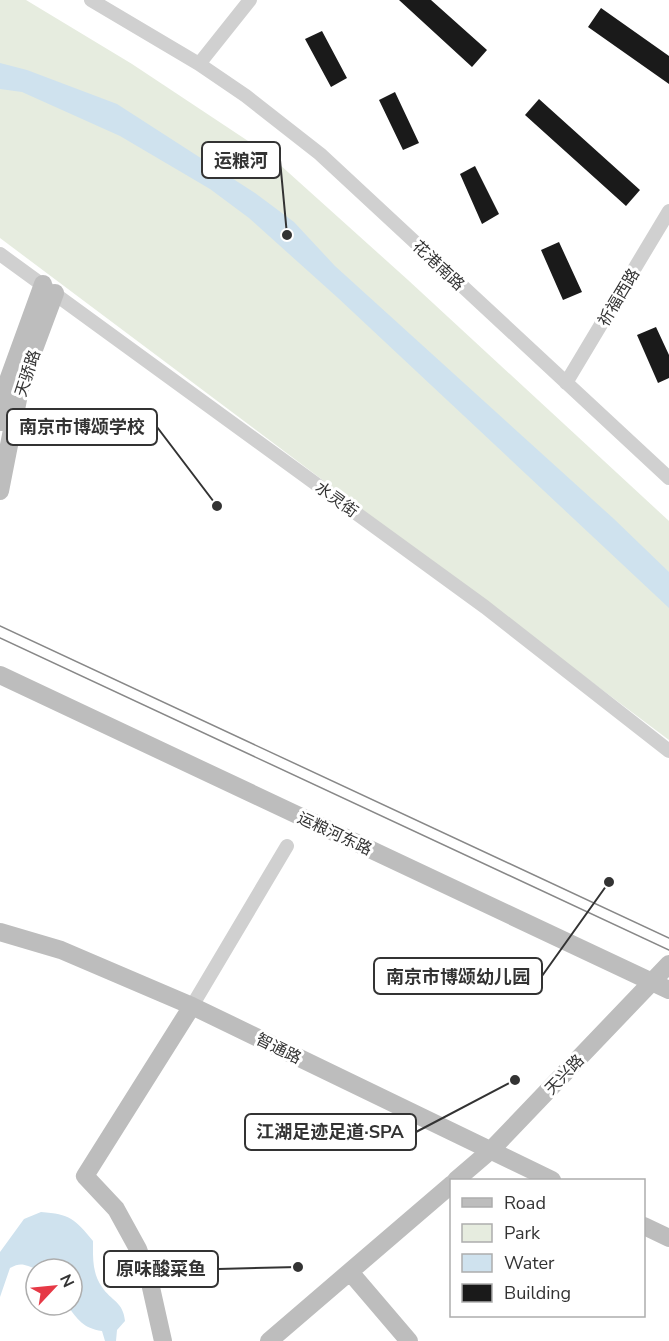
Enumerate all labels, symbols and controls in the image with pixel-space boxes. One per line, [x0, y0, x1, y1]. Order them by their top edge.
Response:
callout: 运粮河 [202, 142, 280, 178]
text: 运粮河 [214, 149, 268, 173]
street label: 花港南路 [407, 236, 469, 296]
street label: 祈福西路 [593, 264, 645, 331]
street label: 天骄路 [10, 347, 46, 400]
callout: 南京市博颂学校 [7, 409, 157, 445]
text: 南京市博颂学校 [19, 415, 145, 439]
street label: 水灵街 [311, 477, 362, 523]
street label: 运粮河东路 [294, 807, 375, 861]
callout: 南京市博颂幼儿园 [374, 958, 542, 994]
text: 南京市博颂幼儿园 [386, 965, 530, 989]
street label: 智通路 [252, 1028, 305, 1069]
street label: 天兴路 [540, 1050, 589, 1100]
callout: 江湖足迹足道·SPA [245, 1114, 416, 1150]
text: 江湖足迹足道·SPA [256, 1120, 404, 1144]
legend [450, 1179, 645, 1317]
text: Road [504, 1191, 546, 1215]
text: Park [504, 1221, 541, 1245]
callout: 原味酸菜鱼 [104, 1251, 218, 1287]
text: Water [504, 1251, 555, 1275]
north arrow [24, 1257, 84, 1317]
text: 原味酸菜鱼 [116, 1257, 206, 1281]
text: N [54, 1271, 79, 1291]
text: Building [504, 1281, 571, 1305]

